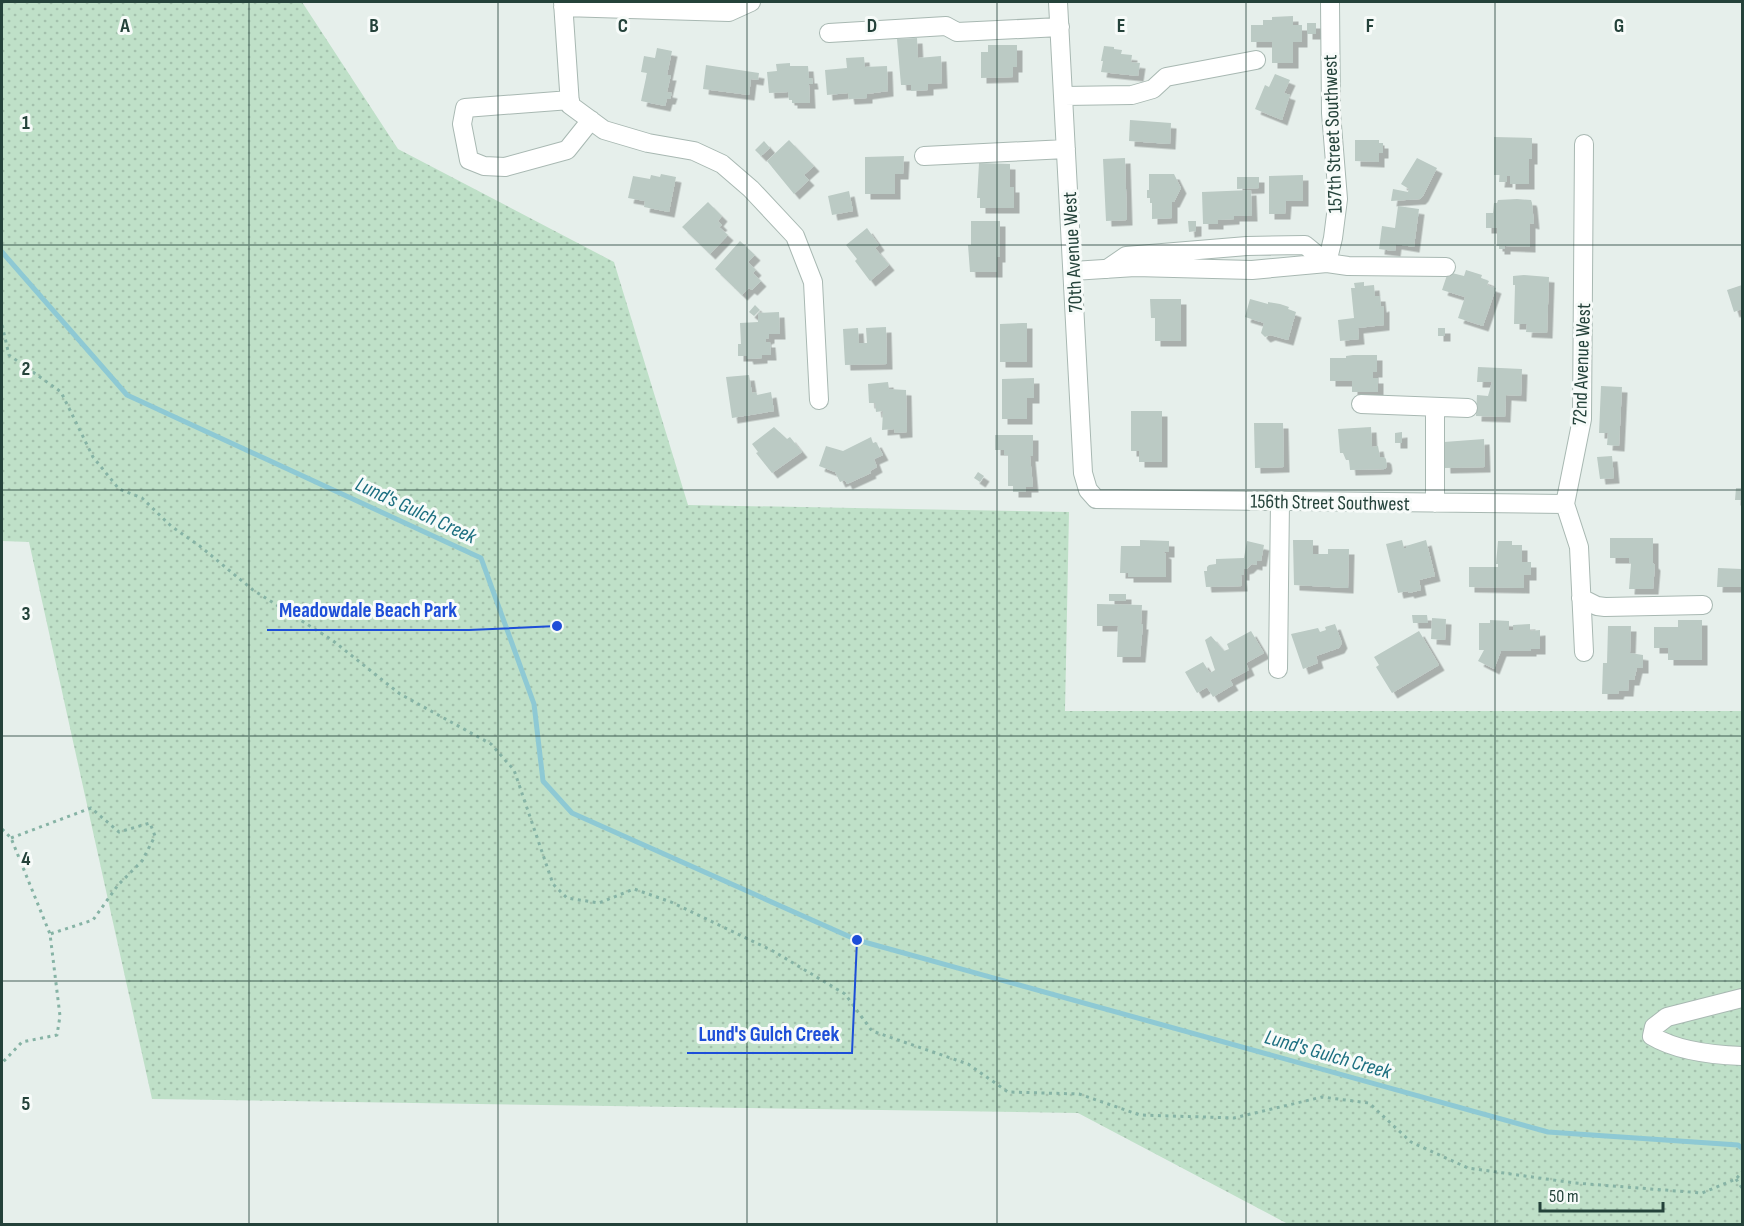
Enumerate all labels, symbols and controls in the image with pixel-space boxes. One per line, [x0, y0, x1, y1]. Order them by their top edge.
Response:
text: A [119, 14, 130, 38]
text: B [369, 14, 379, 38]
text: C [618, 14, 628, 38]
text: D [867, 14, 877, 38]
text: E [1117, 14, 1125, 38]
text: F [1366, 14, 1374, 38]
text: G [1614, 14, 1624, 38]
street label: 157th Street Southwest [1318, 54, 1348, 214]
text: 1 [22, 111, 30, 135]
street label: 70th Avenue West [1058, 191, 1088, 313]
street label: 72nd Avenue West [1568, 302, 1596, 426]
text: 2 [22, 357, 30, 381]
water label: Lund's Gulch Creek [351, 472, 481, 550]
street label: 156th Street Southwest [1250, 490, 1410, 516]
callout: Meadowdale Beach Park [267, 591, 469, 630]
text: Meadowdale Beach Park [279, 598, 457, 623]
text: 3 [22, 602, 31, 626]
text: 4 [21, 847, 31, 871]
callout: Lund's Gulch Creek [687, 1014, 852, 1053]
text: Lund's Gulch Creek [699, 1022, 840, 1047]
water label: Lund's Gulch Creek [1262, 1025, 1395, 1085]
text: 5 [22, 1092, 31, 1116]
scale bar [1540, 1175, 1663, 1213]
text: 50 m [1549, 1186, 1579, 1207]

